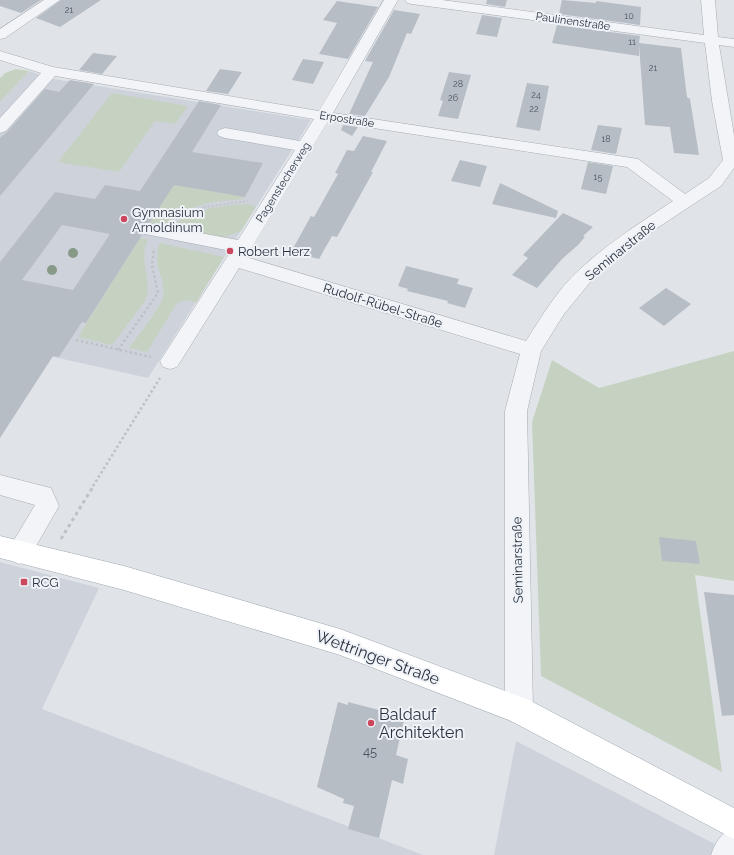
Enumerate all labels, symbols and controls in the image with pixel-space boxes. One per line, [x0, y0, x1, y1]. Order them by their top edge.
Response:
house number: 21 [65, 5, 73, 15]
street label: Paulinenstraße [535, 10, 612, 33]
house number: 10 [624, 11, 634, 21]
house number: 11 [628, 37, 636, 47]
house number: 21 [649, 63, 657, 73]
house number: 28 [453, 79, 463, 89]
house number: 24 [531, 90, 541, 100]
house number: 26 [448, 93, 459, 103]
house number: 22 [529, 104, 539, 114]
street label: Erpostraße [319, 109, 376, 130]
house number: 18 [601, 134, 611, 144]
street label: Pagenstecherweg [253, 140, 313, 225]
house number: 15 [594, 172, 602, 182]
place label: Gymnasium Arnoldinum [132, 205, 204, 235]
marker: Gymnasium Arnoldinum [119, 214, 129, 224]
street label: Seminarstraße [582, 217, 659, 283]
place label: Robert Herz [238, 244, 310, 259]
marker: Robert Herz [225, 246, 235, 256]
street label: Rudolf-Rübel-Straße [321, 280, 445, 331]
street label: Seminarstraße [509, 516, 526, 603]
place label: RCG [32, 575, 59, 590]
marker: RCG [19, 577, 29, 587]
street label: Wettringer Straße [313, 626, 442, 689]
place label: Baldauf Architekten [379, 705, 464, 742]
marker: Baldauf Architekten [366, 718, 376, 728]
house number: 45 [363, 744, 377, 759]

